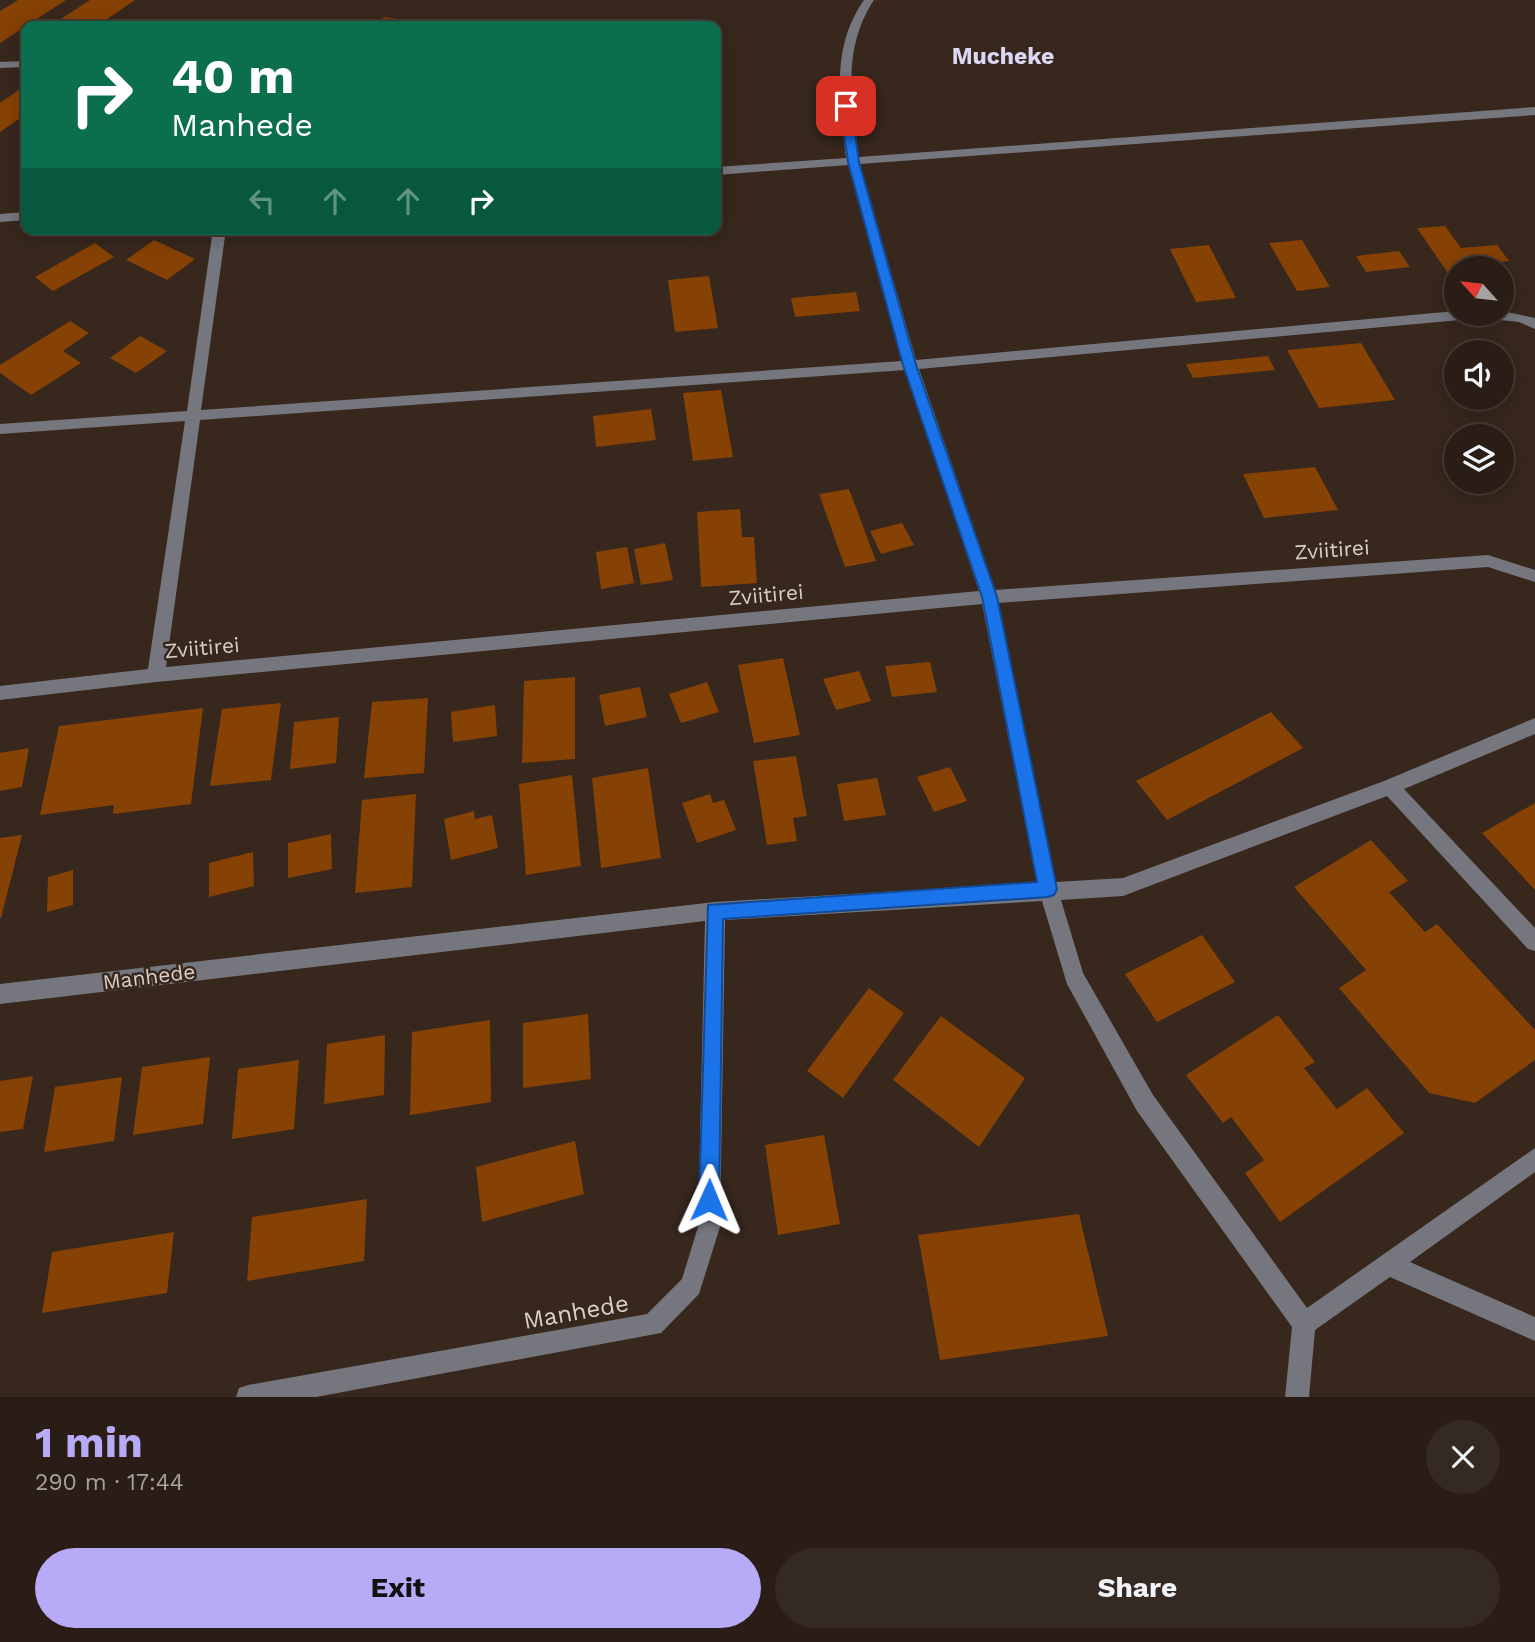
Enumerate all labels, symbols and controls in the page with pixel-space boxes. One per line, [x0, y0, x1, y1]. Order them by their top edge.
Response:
district label: Mucheke [952, 43, 1054, 70]
text: 40 m [171, 47, 294, 105]
icon: right [56, 49, 147, 140]
pin [816, 76, 876, 136]
icon: arrive [827, 87, 865, 125]
text: Manhede [171, 106, 313, 144]
icon: left [243, 182, 281, 220]
icon: ahead [316, 182, 354, 220]
icon: ahead [389, 182, 427, 220]
icon: right [462, 182, 500, 220]
north arrow [1444, 256, 1514, 326]
map controls [1444, 256, 1514, 494]
button: sound [1444, 340, 1514, 410]
button: layers [1444, 424, 1514, 494]
street label: Zviitirei [1294, 534, 1370, 565]
street label: Zviitirei [727, 579, 804, 610]
street label: Zviitirei [163, 632, 240, 663]
street label: Manhede [101, 958, 197, 995]
position arrow [672, 1163, 746, 1237]
street label: Manhede [521, 1289, 631, 1335]
text: 1 min [35, 1418, 143, 1467]
button: close [1426, 1420, 1500, 1494]
text: 290 m · 17:44 [35, 1469, 184, 1496]
button: Exit [35, 1548, 761, 1628]
button: Share [775, 1548, 1500, 1628]

